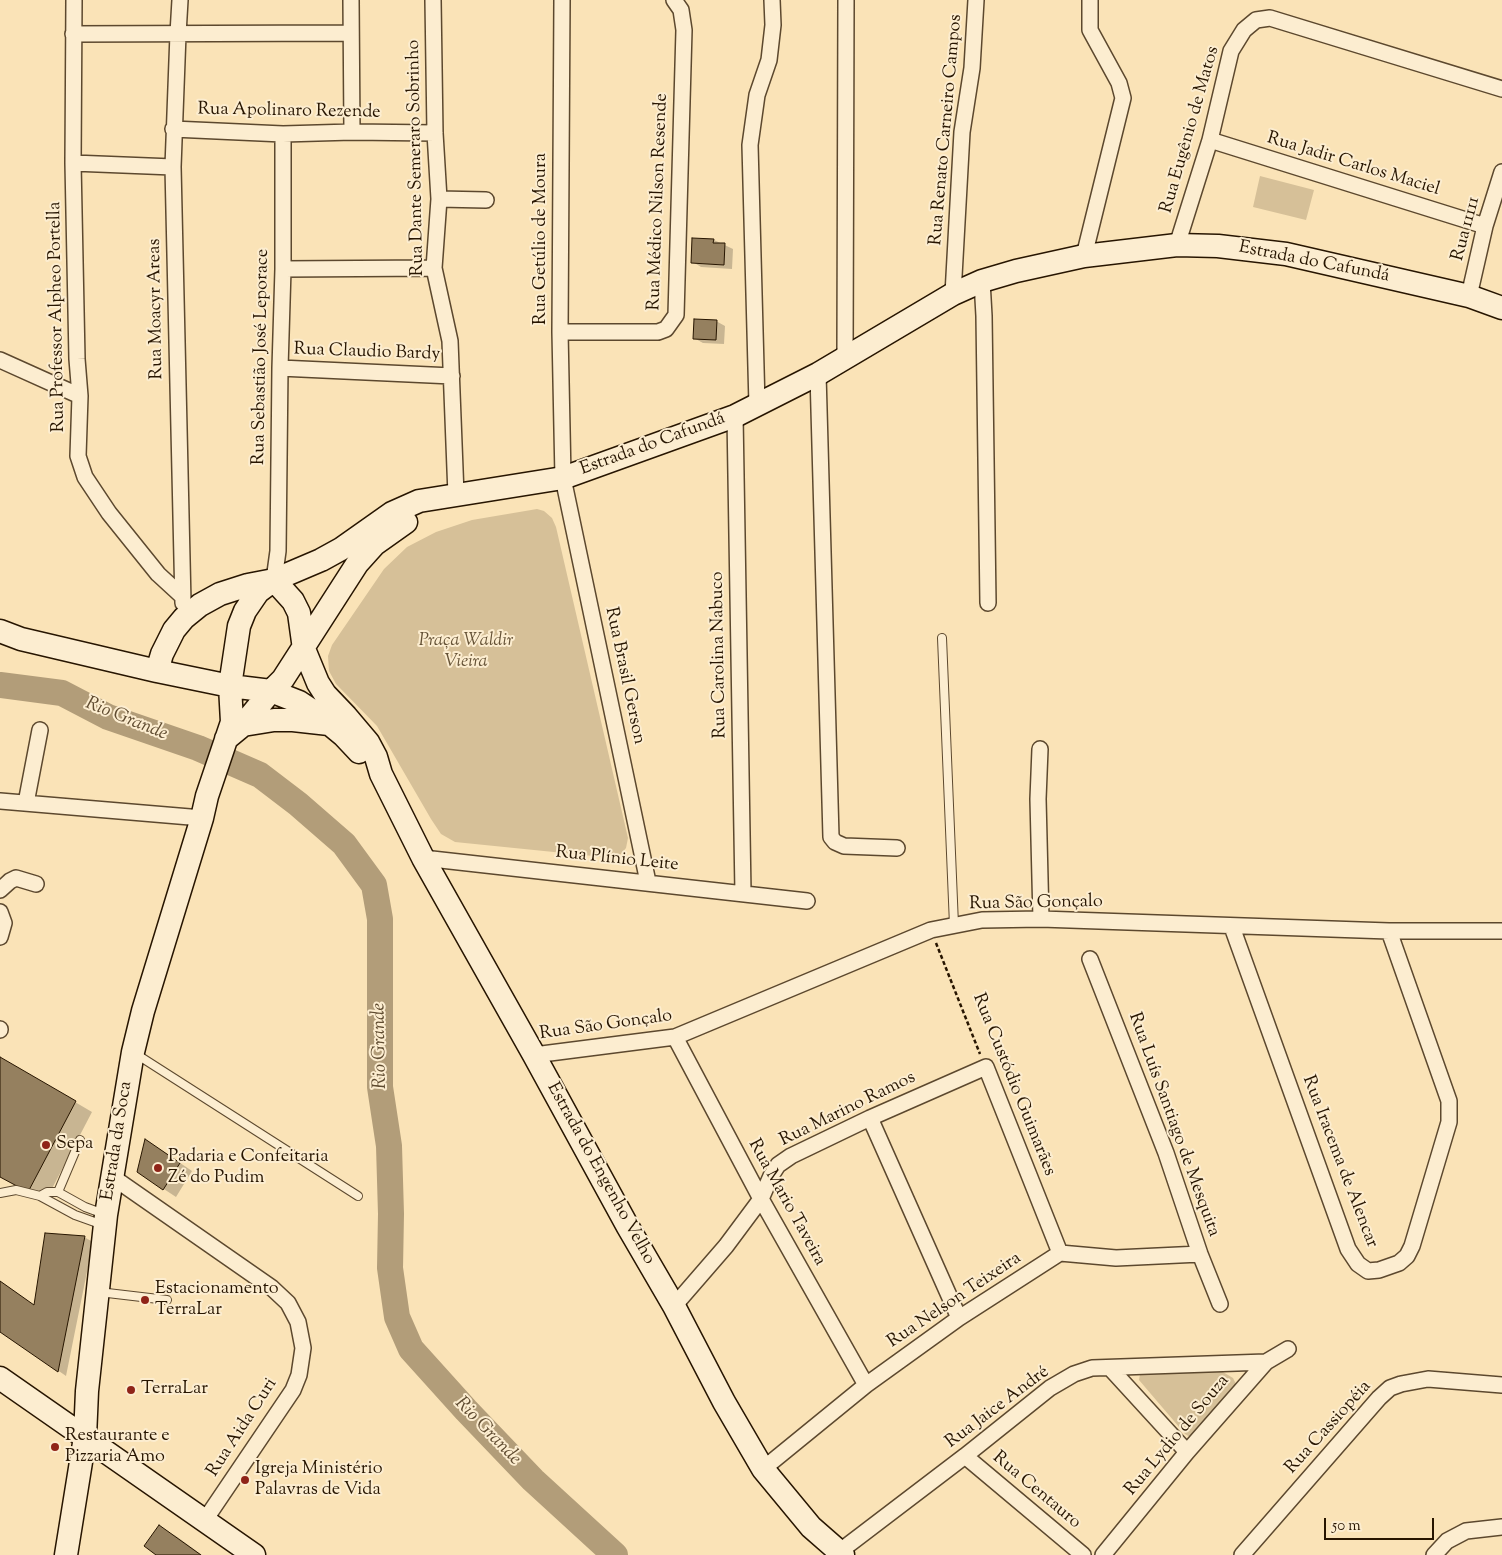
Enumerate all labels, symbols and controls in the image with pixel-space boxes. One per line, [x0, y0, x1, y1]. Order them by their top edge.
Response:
street label: Rua Renato Carneiro Campos [926, 14, 968, 246]
street label: Rua Dante Semeraro Sobrinho [404, 39, 430, 277]
street label: Rua Eugênio de Matos [1157, 44, 1225, 216]
street label: Rua Médico Nilson Resende [644, 93, 674, 311]
street label: Rua Apolinaro Rezende [197, 100, 381, 124]
street label: Rua Jadir Carlos Maciel [1264, 128, 1442, 202]
street label: Rua Getúlio de Moura [531, 153, 553, 325]
street label: Rua 11111 [1448, 195, 1486, 263]
street label: Rua Professor Alpheo Portella [45, 201, 71, 433]
street label: Rua Moacyr Areas [145, 238, 169, 380]
street label: Estrada do Cafundá [1237, 238, 1391, 288]
street label: Rua Sebastião José Leporace [249, 249, 275, 465]
street label: Rua Claudio Bardy [293, 340, 441, 366]
street label: Estrada do Cafundá [577, 409, 729, 481]
street label: Rua Carolina Nabuco [708, 571, 732, 739]
street label: Rua Brasil Gerson [599, 605, 649, 747]
park label: Praça Waldir Vieira [419, 631, 513, 674]
water label: Rio Grande [82, 693, 170, 747]
street label: Rua Plínio Leite [555, 843, 679, 877]
street label: Rua São Gonçalo [969, 892, 1103, 916]
street label: Rua Custódio Guimarães [966, 991, 1060, 1179]
water label: Rio Grande [369, 1003, 393, 1089]
street label: Rua São Gonçalo [538, 1006, 674, 1046]
street label: Rua Luís Santiago de Mesquita [1122, 1010, 1224, 1240]
street label: Rua Marino Ramos [777, 1068, 919, 1152]
street label: Rua Iracema de Alencar [1296, 1073, 1382, 1251]
street label: Estrada do Engenho Velho [541, 1079, 659, 1269]
street label: Estrada da Soca [98, 1080, 138, 1202]
place label: Sepa [56, 1134, 93, 1156]
street label: Rua Mario Taveira [742, 1136, 830, 1270]
marker: Sepa [40, 1139, 52, 1151]
place label: Padaria e Confeitaria Zé do Pudim [168, 1147, 328, 1190]
marker: Padaria e Confeitaria Zé do Pudim [152, 1162, 164, 1174]
street label: Rua Nelson Teixeira [884, 1248, 1026, 1354]
place label: Estacionamento TerraLar [155, 1279, 279, 1322]
marker: Estacionamento TerraLar [139, 1294, 151, 1306]
street label: Rua Jaice André [942, 1362, 1054, 1454]
street label: Rua Lydio de Souza [1121, 1371, 1235, 1501]
street label: Rua Aida Curi [203, 1375, 283, 1481]
street label: Rua Cassiopéia [1281, 1377, 1377, 1479]
place label: TerraLar [141, 1379, 208, 1401]
marker: TerraLar [125, 1384, 137, 1396]
water label: Rio Grande [449, 1393, 525, 1471]
place label: Restaurante e Pizzaria Amo [65, 1426, 170, 1468]
marker: Restaurante e Pizzaria Amo [49, 1441, 61, 1453]
street label: Rua Centauro [987, 1448, 1085, 1534]
place label: Igreja Ministério Palavras de Vida [255, 1459, 382, 1502]
marker: Igreja Ministério Palavras de Vida [239, 1474, 251, 1486]
scale bar [1327, 1508, 1437, 1540]
text: 50 m [1332, 1516, 1361, 1537]

